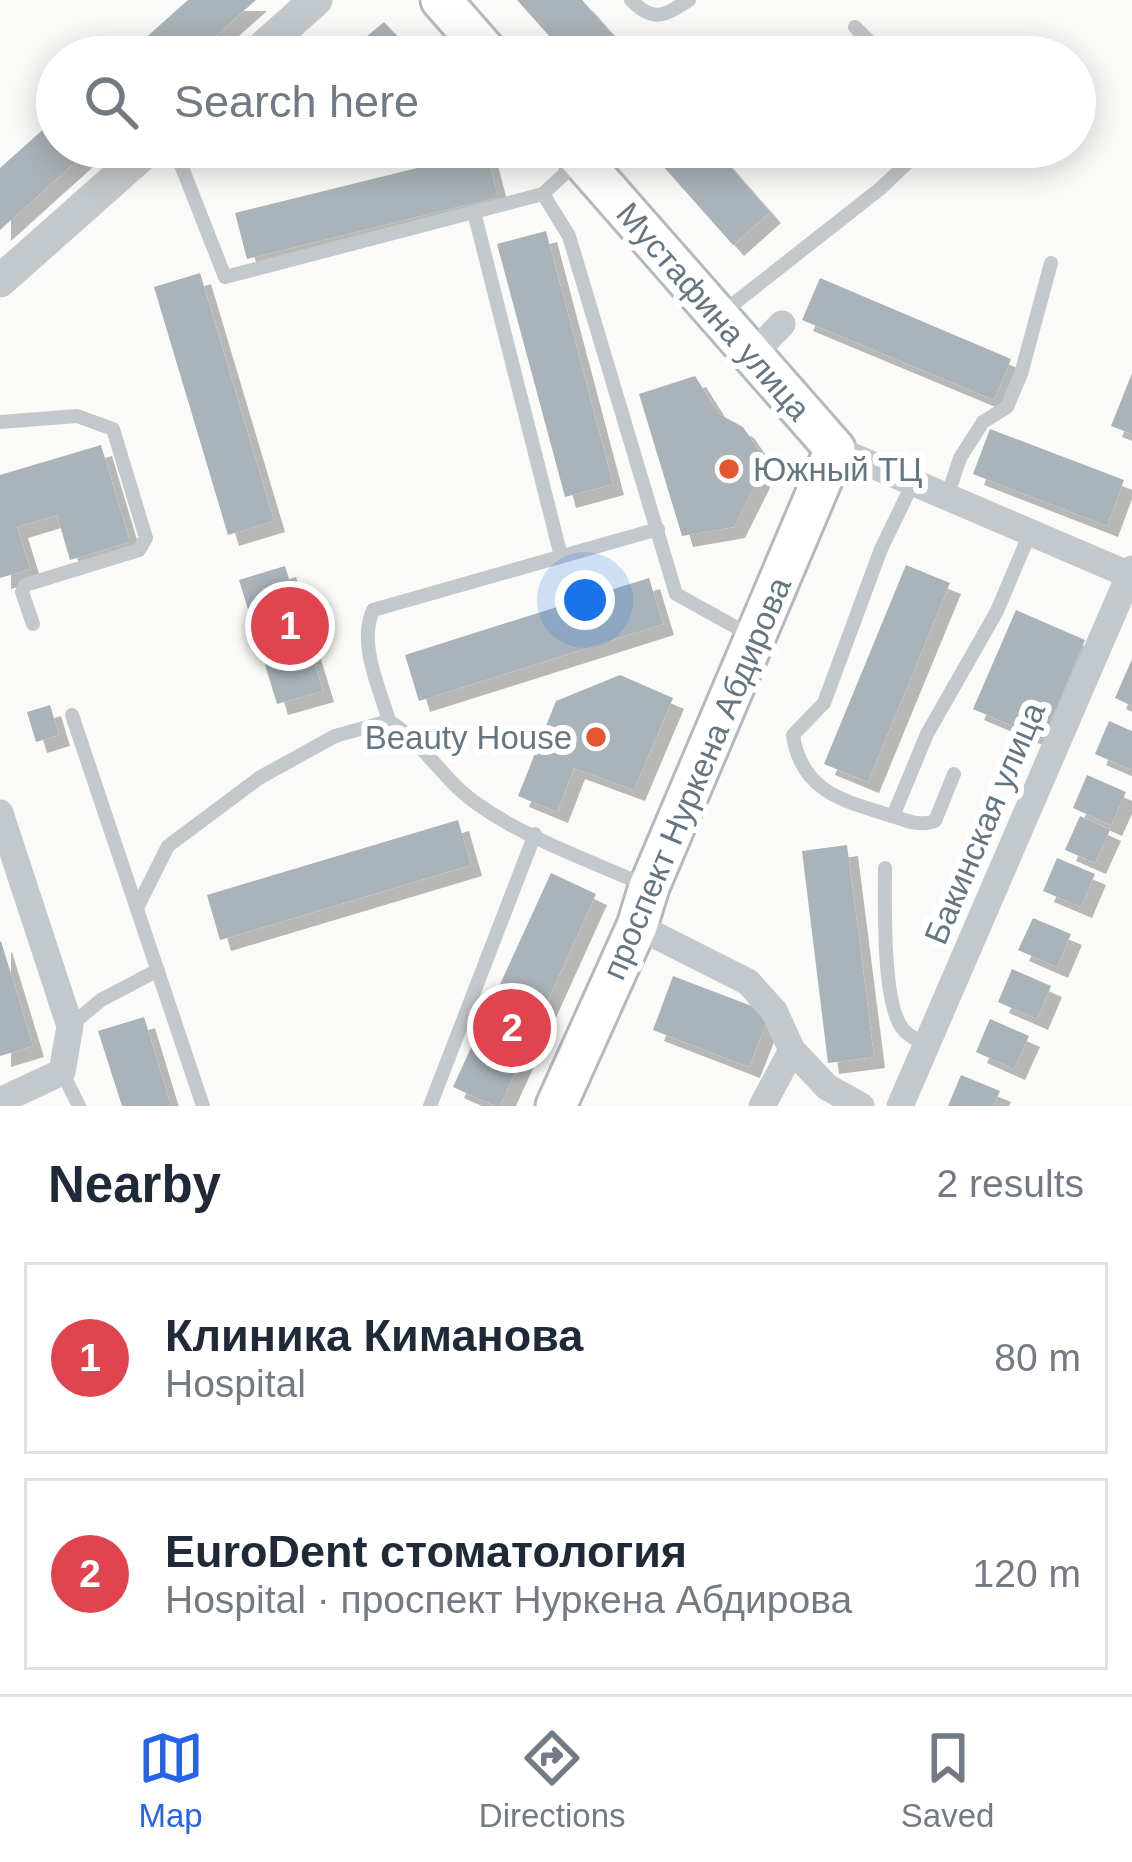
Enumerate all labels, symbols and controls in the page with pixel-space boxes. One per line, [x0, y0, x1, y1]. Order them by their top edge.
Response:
search box [36, 36, 1096, 168]
icon: search [78, 69, 144, 135]
text: Search here [174, 76, 419, 127]
street label: Мустафина улица [609, 195, 818, 428]
place label: Южный ТЦ [753, 451, 923, 488]
marker: Южный ТЦ [716, 456, 742, 482]
your location [555, 570, 615, 630]
street label: проспект Нуркена Абдирова [595, 571, 798, 985]
pin: 1 [251, 581, 329, 671]
street label: Бакинская улица [917, 696, 1052, 950]
place label: Beauty House [365, 719, 572, 756]
marker: Beauty House [583, 724, 609, 750]
pin: 2 [473, 983, 551, 1073]
text: Nearby [48, 1156, 221, 1213]
text: 2 results [937, 1162, 1084, 1205]
text: Клиника Киманова [165, 1310, 583, 1361]
text: 1 [79, 1336, 101, 1379]
text: 80 m [994, 1336, 1081, 1379]
text: Hospital [165, 1362, 306, 1405]
text: EuroDent стоматология [165, 1526, 687, 1577]
text: 2 [79, 1552, 101, 1595]
text: 120 m [973, 1552, 1081, 1595]
text: Hospital · проспект Нуркена Абдирова [165, 1578, 852, 1621]
tab: Map [138, 1725, 204, 1835]
tab: Directions [479, 1725, 626, 1835]
tab: Saved [901, 1725, 994, 1835]

